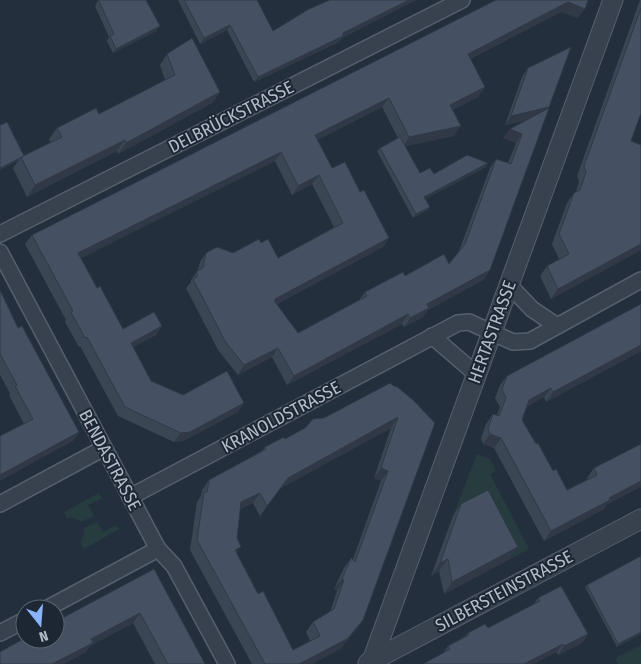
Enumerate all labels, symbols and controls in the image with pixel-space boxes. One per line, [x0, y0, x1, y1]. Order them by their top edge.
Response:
street label: DELBRÜCKSTRASSE [165, 76, 297, 158]
street label: HERTASTRASSE [463, 278, 521, 386]
street label: KRANOLDSTRASSE [218, 376, 344, 458]
street label: BENDASTRASSE [74, 406, 146, 514]
street label: SILBERSTEINSTRASSE [431, 545, 577, 637]
north arrow [15, 599, 65, 649]
text: N [37, 627, 50, 645]

